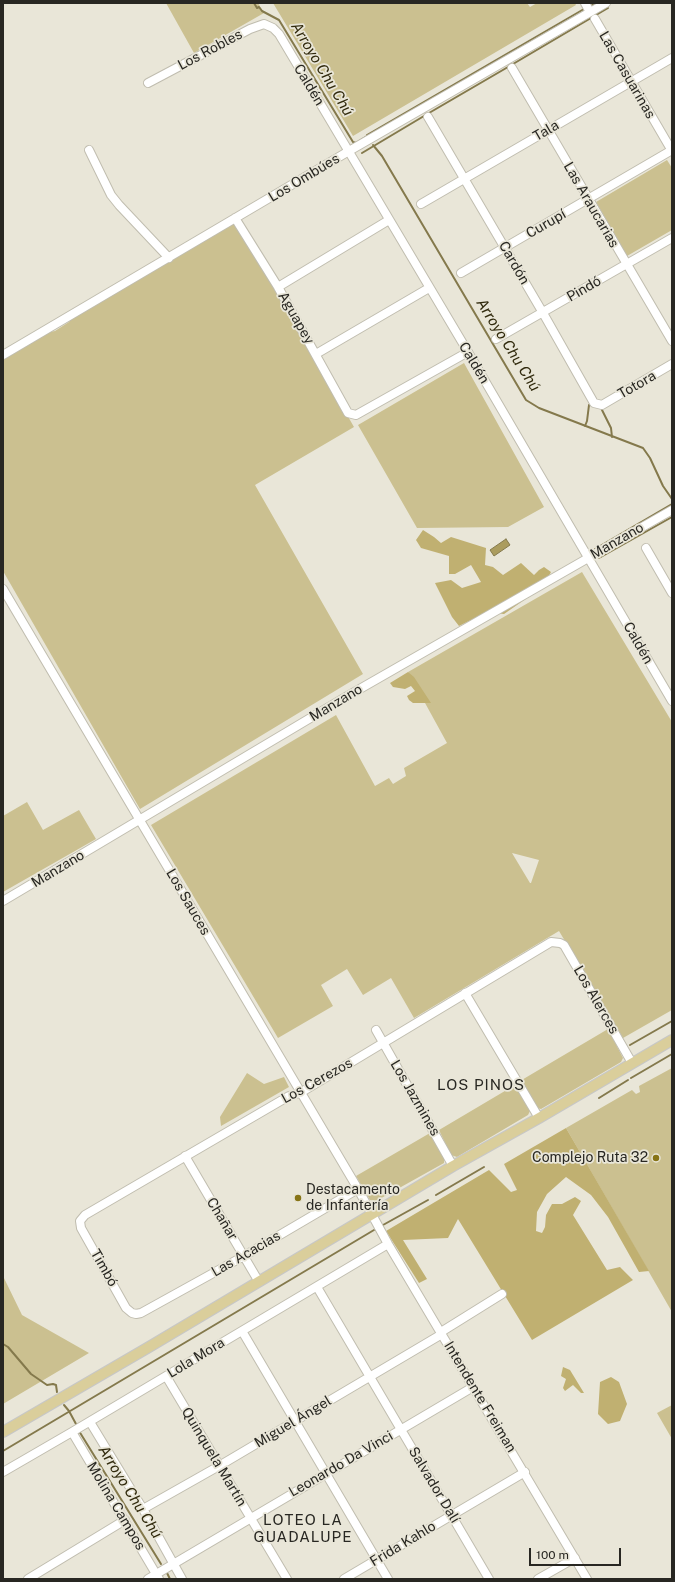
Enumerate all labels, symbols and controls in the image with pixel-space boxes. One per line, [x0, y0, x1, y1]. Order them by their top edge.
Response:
water label: Arroyo Chu Chú [287, 19, 357, 119]
street label: Los Robles [175, 26, 245, 74]
street label: Las Casuarinas [595, 28, 659, 122]
street label: Caldén [290, 61, 328, 109]
street label: Tala [530, 117, 562, 145]
street label: Los Ombúes [265, 150, 343, 206]
street label: Las Araucarias [560, 159, 622, 251]
street label: Curupí [523, 206, 569, 242]
street label: Cardón [495, 238, 533, 288]
street label: Pindó [564, 273, 604, 305]
street label: Aguapey [274, 289, 318, 347]
water label: Arroyo Chu Chú [472, 295, 544, 395]
street label: Caldén [455, 339, 493, 387]
street label: Totora [615, 367, 659, 403]
street label: Manzano [587, 519, 647, 563]
street label: Caldén [619, 619, 657, 667]
street label: Manzano [307, 681, 365, 725]
street label: Manzano [29, 847, 87, 891]
street label: Los Sauces [162, 866, 214, 938]
street label: Los Alerces [570, 963, 622, 1037]
street label: Los Cerezos [279, 1055, 355, 1107]
street label: Los Jazmines [387, 1057, 443, 1139]
district label: LOS PINOS [437, 1076, 525, 1094]
place label: Complejo Ruta 32 [532, 1150, 648, 1166]
marker: Complejo Ruta 32 [651, 1153, 661, 1163]
place label: Destacamento de Infantería [306, 1182, 400, 1214]
marker: Destacamento de Infantería [293, 1193, 303, 1203]
street label: Chañar [203, 1195, 241, 1243]
street label: Las Acacias [209, 1228, 283, 1280]
street label: Timbó [87, 1246, 121, 1290]
street label: Lola Mora [164, 1334, 228, 1382]
street label: Intendente Freiman [440, 1338, 520, 1456]
street label: Miguel Ángel [252, 1392, 334, 1452]
street label: Quinquela Martín [178, 1405, 250, 1509]
street label: Leonardo Da Vinci [286, 1427, 396, 1501]
water label: Arroyo Chu Chú [94, 1442, 166, 1542]
street label: Salvador Dalí [405, 1444, 463, 1526]
street label: Molina Campos [83, 1459, 149, 1553]
district label: LOTEO LA GUADALUPE [254, 1511, 352, 1546]
street label: Frida Kahlo [367, 1518, 439, 1570]
scale bar [531, 1540, 623, 1566]
text: 100 m [536, 1548, 569, 1562]

